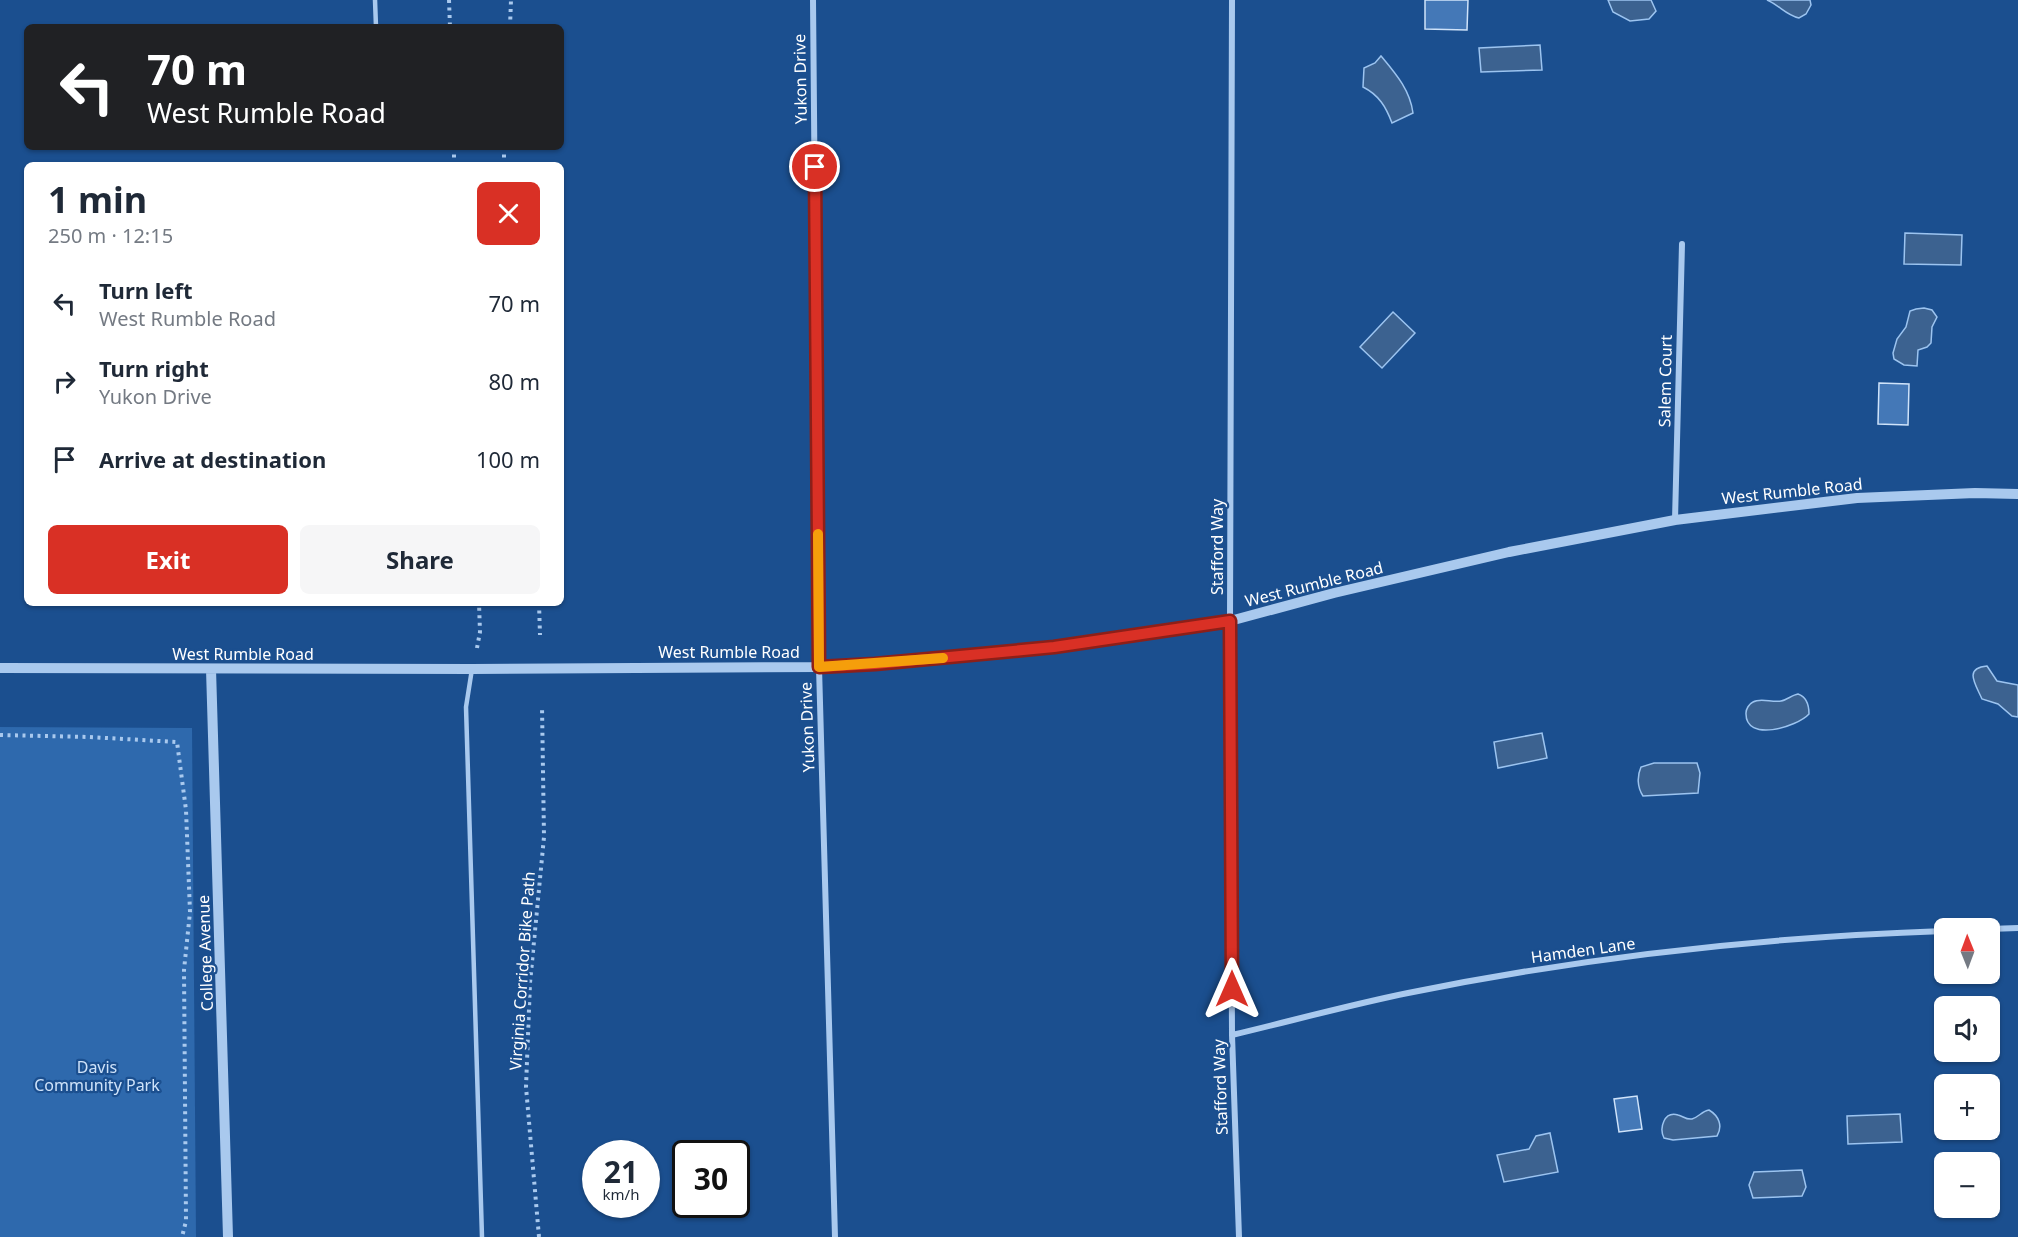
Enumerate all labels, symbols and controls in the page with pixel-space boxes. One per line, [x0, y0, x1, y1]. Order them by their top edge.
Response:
street label: Yukon Drive [788, 34, 812, 124]
text: 70 m [147, 40, 247, 97]
icon: left [48, 48, 126, 126]
text: West Rumble Road [147, 94, 386, 131]
pin [789, 141, 840, 192]
icon: arrive [798, 150, 831, 183]
text: 1 min [48, 175, 147, 224]
button: close [477, 182, 540, 245]
text: 250 m · 12:15 [48, 222, 173, 249]
text: Turn left [99, 275, 193, 305]
icon: left [48, 287, 81, 320]
text: 70 m [489, 288, 540, 318]
text: West Rumble Road [99, 305, 276, 332]
street label: Salem Court [1653, 335, 1677, 427]
text: Turn right [99, 353, 209, 383]
icon: right [48, 365, 81, 398]
text: 80 m [489, 366, 540, 396]
text: Yukon Drive [99, 383, 212, 410]
icon: arrive [48, 443, 81, 476]
text: Arrive at destination [99, 444, 326, 474]
text: 100 m [476, 444, 540, 474]
street label: West Rumble Road [1720, 473, 1864, 509]
street label: Stafford Way [1206, 498, 1228, 595]
button: Exit [48, 525, 288, 594]
button: Share [300, 525, 540, 594]
street label: West Rumble Road [1243, 556, 1385, 612]
street label: West Rumble Road [658, 641, 800, 663]
street label: West Rumble Road [172, 643, 314, 665]
street label: Yukon Drive [794, 681, 820, 773]
street label: Virginia Corridor Bike Path [504, 871, 540, 1071]
street label: College Avenue [192, 895, 218, 1011]
north arrow [1934, 918, 2000, 984]
map controls [1934, 918, 2000, 1218]
street label: Hamden Lane [1529, 932, 1637, 968]
position arrow [1200, 957, 1264, 1021]
button: sound [1934, 996, 2000, 1062]
street label: Stafford Way [1207, 1038, 1233, 1135]
park label: Davis Community Park [34, 1056, 160, 1096]
button: + [1934, 1074, 2000, 1140]
speed limit sign: 30 [672, 1140, 750, 1218]
text: 21 [604, 1151, 638, 1192]
button: − [1934, 1152, 2000, 1218]
text: km/h [603, 1184, 639, 1204]

